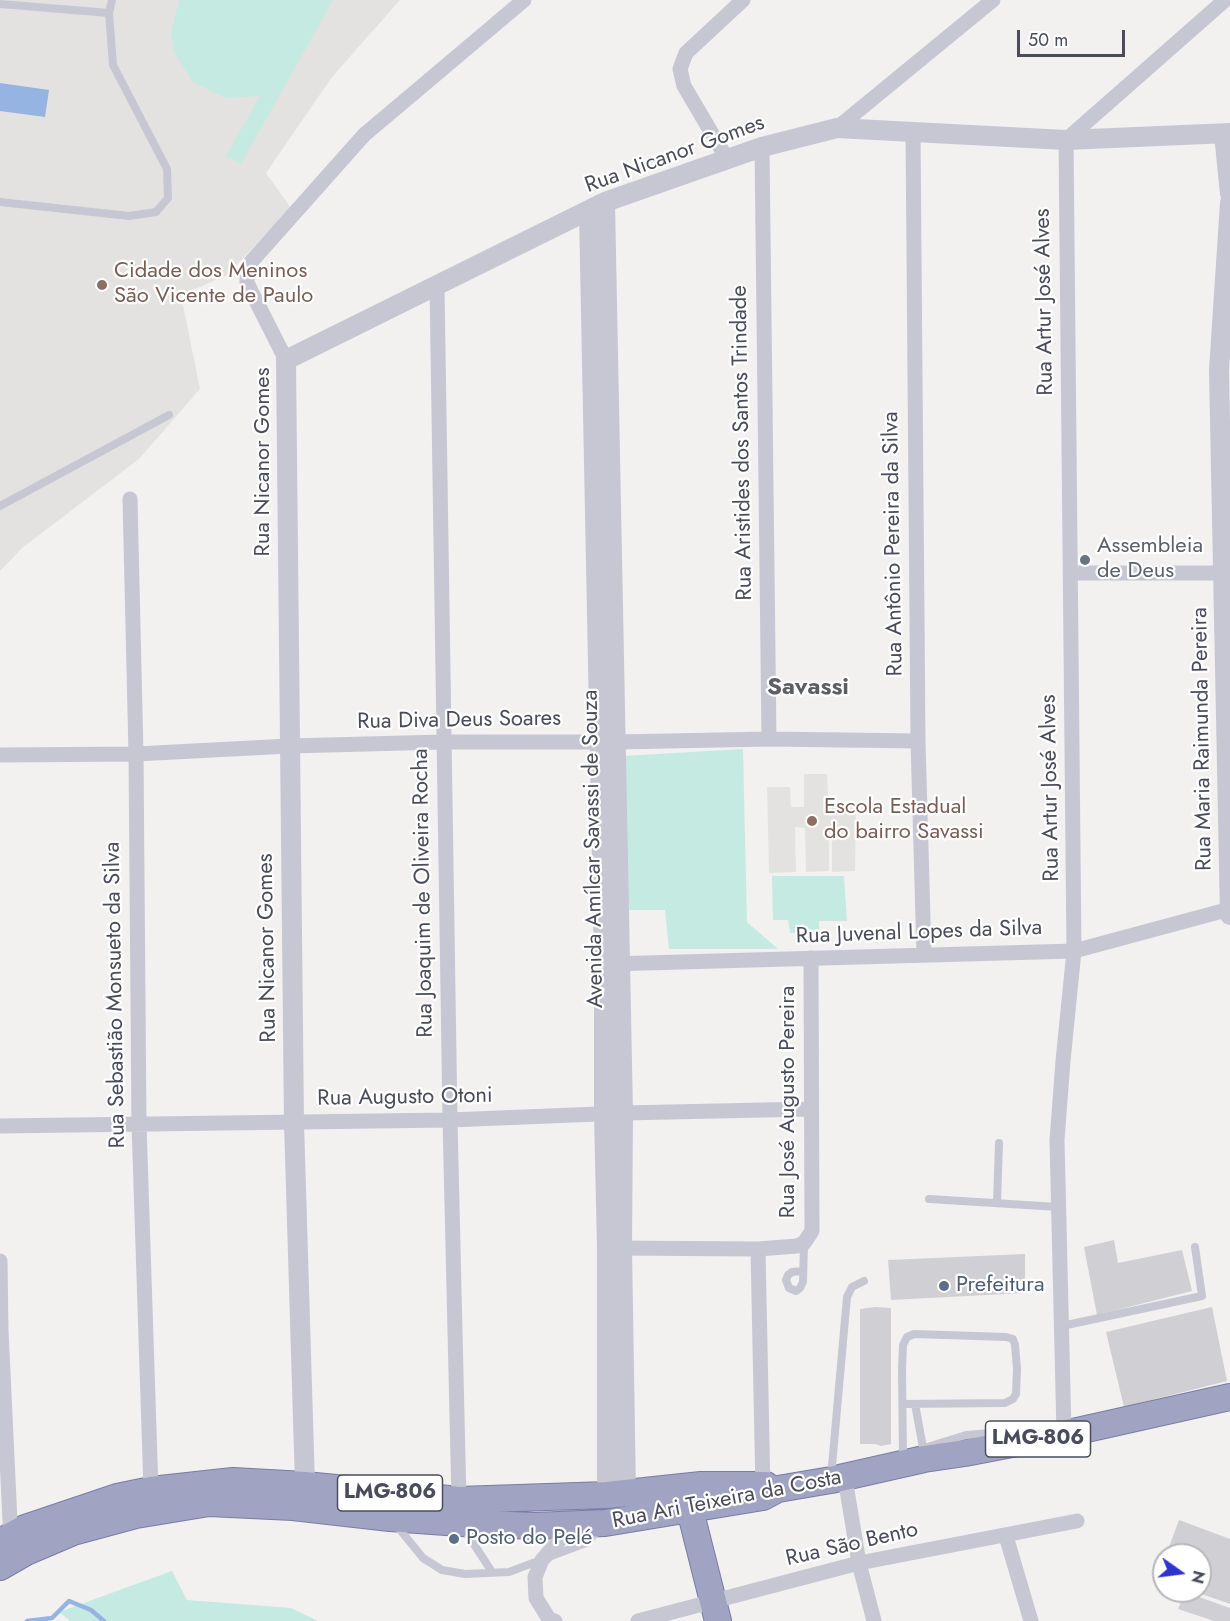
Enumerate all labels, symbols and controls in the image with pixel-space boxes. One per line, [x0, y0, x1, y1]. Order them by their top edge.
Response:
scale bar [1020, 18, 1128, 56]
text: 50 m [1028, 27, 1068, 53]
street label: Rua Nicanor Gomes [582, 110, 768, 200]
street label: Rua Artur José Alves [1030, 208, 1060, 396]
place label: Cidade dos Meninos São Vicente de Paulo [114, 259, 313, 310]
marker: Cidade dos Meninos São Vicente de Paulo [95, 278, 109, 292]
street label: Rua Aristides dos Santos Trindade [727, 285, 759, 601]
street label: Rua Nicanor Gomes [251, 367, 277, 557]
street label: Rua Antônio Pereira da Silva [878, 411, 910, 677]
place label: Assembleia de Deus [1097, 534, 1203, 586]
marker: Assembleia de Deus [1078, 553, 1092, 567]
street label: Rua Maria Raimunda Pereira [1188, 607, 1218, 871]
district label: Savassi [767, 674, 849, 702]
street label: Avenida Amílcar Savassi de Souza [578, 690, 610, 1008]
street label: Rua Artur José Alves [1036, 694, 1066, 882]
street label: Rua Diva Deus Soares [357, 706, 561, 736]
street label: Rua Joaquim de Oliveira Rocha [408, 748, 440, 1038]
place label: Escola Estadual do bairro Savassi [824, 795, 984, 846]
marker: Escola Estadual do bairro Savassi [805, 814, 819, 828]
street label: Rua Sebastião Monsueto da Silva [100, 842, 132, 1148]
street label: Rua Nicanor Gomes [253, 853, 283, 1043]
street label: Rua Juvenal Lopes da Silva [795, 916, 1043, 950]
street label: Rua José Augusto Pereira [776, 986, 802, 1218]
street label: Rua Augusto Otoni [317, 1083, 493, 1113]
place label: Prefeitura [956, 1273, 1044, 1299]
marker: Prefeitura [937, 1279, 951, 1293]
road number: LMG-806 [986, 1421, 1090, 1457]
street label: Rua Ari Teixeira da Costa [610, 1465, 844, 1535]
road number: LMG-806 [338, 1475, 442, 1511]
street label: Rua São Bento [783, 1517, 921, 1573]
place label: Posto do Pelé [466, 1526, 592, 1552]
marker: Posto do Pelé [447, 1532, 461, 1546]
north arrow [1152, 1543, 1212, 1603]
text: N [1185, 1568, 1211, 1586]

